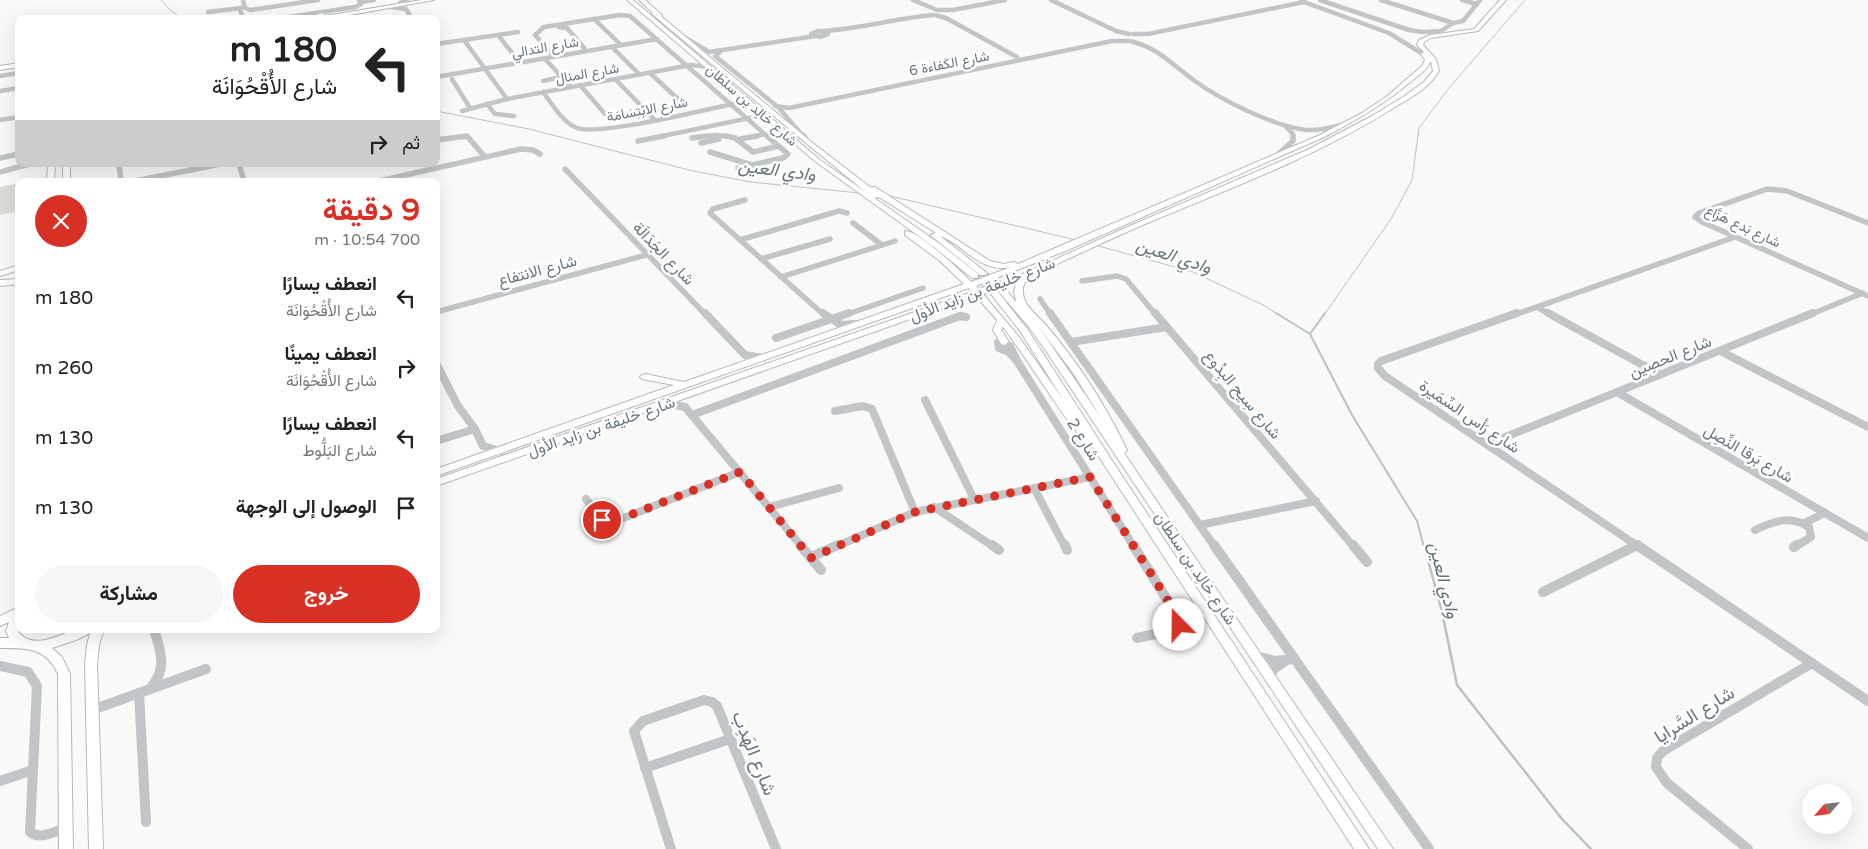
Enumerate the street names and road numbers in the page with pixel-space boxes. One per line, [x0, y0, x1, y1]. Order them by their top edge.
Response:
street label: شارع التدالي [510, 33, 581, 65]
street label: شارع الكَفاءة 6 [907, 47, 991, 82]
street label: شارع المنال [554, 60, 621, 89]
street label: شارع خالِد بن سلطان [701, 61, 801, 151]
street label: شارع الابْتِسَامَة [605, 93, 690, 128]
street label: شارع بَدع هَزَّاع [1702, 201, 1783, 253]
street label: شارع الجَدَالَة [627, 218, 699, 290]
street label: شارع الانتفاع [496, 251, 579, 292]
street label: شارع خليفة بن زايد الأول [907, 253, 1059, 328]
street label: شارع الحصِين [1626, 331, 1715, 383]
street label: شارع سِيح البِدُوع [1198, 346, 1285, 444]
street label: شارع رَأس السِّمَيرة [1415, 376, 1524, 459]
street label: شارع خليفة بن زايد الأول [525, 392, 678, 463]
street label: شارع 2 [1062, 415, 1104, 465]
street label: شارع بَرقا النِّصِل [1700, 420, 1797, 488]
street label: شارع خالِد بن سلطان [1149, 508, 1240, 630]
street label: شارع السَّرايا [1650, 682, 1739, 749]
street label: شارع الهَدِب [726, 708, 781, 799]

